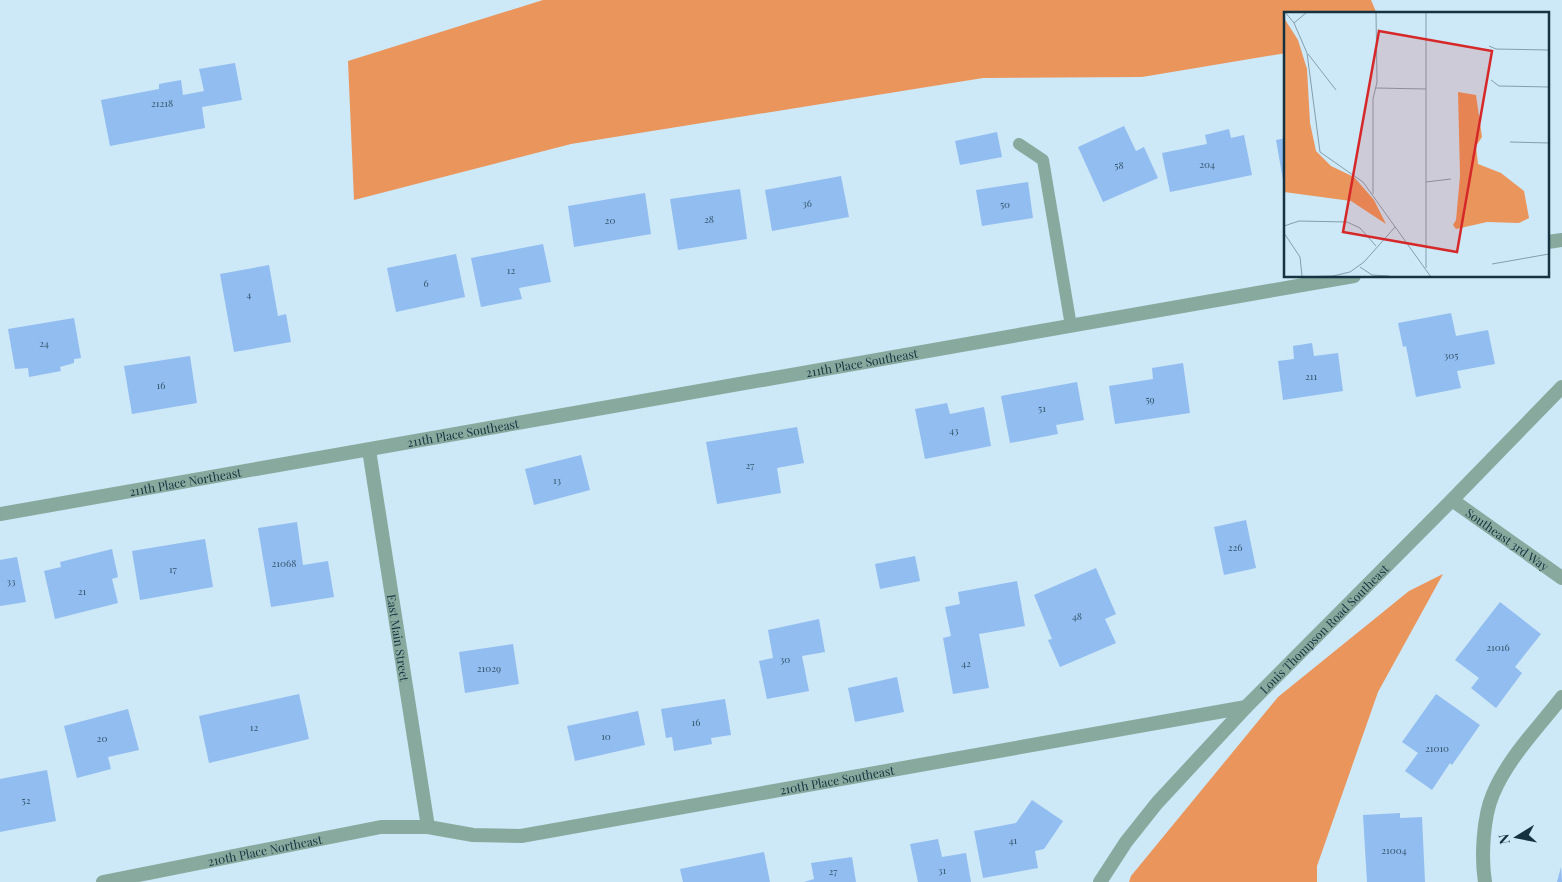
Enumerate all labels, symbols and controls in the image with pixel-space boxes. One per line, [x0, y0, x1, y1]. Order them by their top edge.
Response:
inset map [1284, 12, 1550, 278]
house number: 21218 [151, 96, 173, 110]
house number: 204 [1199, 157, 1215, 171]
house number: 58 [1114, 158, 1124, 172]
house number: 36 [802, 196, 812, 210]
house number: 50 [1000, 197, 1010, 211]
house number: 28 [704, 212, 714, 226]
house number: 20 [605, 213, 615, 227]
house number: 12 [507, 263, 515, 277]
house number: 6 [423, 276, 429, 290]
house number: 4 [247, 287, 252, 301]
house number: 24 [39, 336, 49, 350]
street label: 211th Place Southeast [805, 345, 920, 380]
house number: 305 [1444, 348, 1458, 362]
house number: 211 [1305, 369, 1317, 383]
house number: 16 [157, 378, 165, 392]
house number: 59 [1145, 392, 1155, 406]
house number: 51 [1038, 401, 1046, 415]
street label: 211th Place Southeast [406, 415, 521, 450]
house number: 43 [949, 423, 959, 437]
house number: 27 [746, 458, 754, 472]
street label: 211th Place Northeast [128, 464, 243, 499]
house number: 13 [553, 473, 562, 487]
street label: Southeast 3rd Way [1463, 504, 1552, 574]
house number: 226 [1228, 540, 1242, 554]
house number: 21068 [272, 556, 296, 570]
street label: Louis Thompson Road Southeast [1256, 560, 1392, 697]
house number: 17 [169, 562, 177, 576]
house number: 33 [6, 574, 16, 588]
house number: 21 [78, 584, 87, 598]
street label: East Main Street [384, 593, 413, 683]
house number: 48 [1072, 609, 1082, 623]
house number: 21016 [1486, 640, 1510, 654]
house number: 30 [780, 652, 790, 666]
house number: 42 [961, 656, 971, 670]
house number: 21029 [477, 661, 501, 675]
house number: 16 [692, 715, 700, 729]
house number: 12 [250, 720, 258, 734]
house number: 10 [601, 729, 611, 743]
house number: 20 [97, 731, 107, 745]
house number: 21010 [1425, 741, 1449, 755]
street label: 210th Place Southeast [778, 762, 896, 798]
house number: 52 [22, 793, 31, 807]
north arrow [1492, 812, 1542, 862]
street label: 210th Place Northeast [206, 831, 324, 869]
house number: 41 [1009, 833, 1018, 847]
text: N [1493, 833, 1514, 846]
house number: 21004 [1381, 843, 1407, 857]
house number: 31 [938, 863, 946, 877]
house number: 27 [829, 864, 837, 878]

